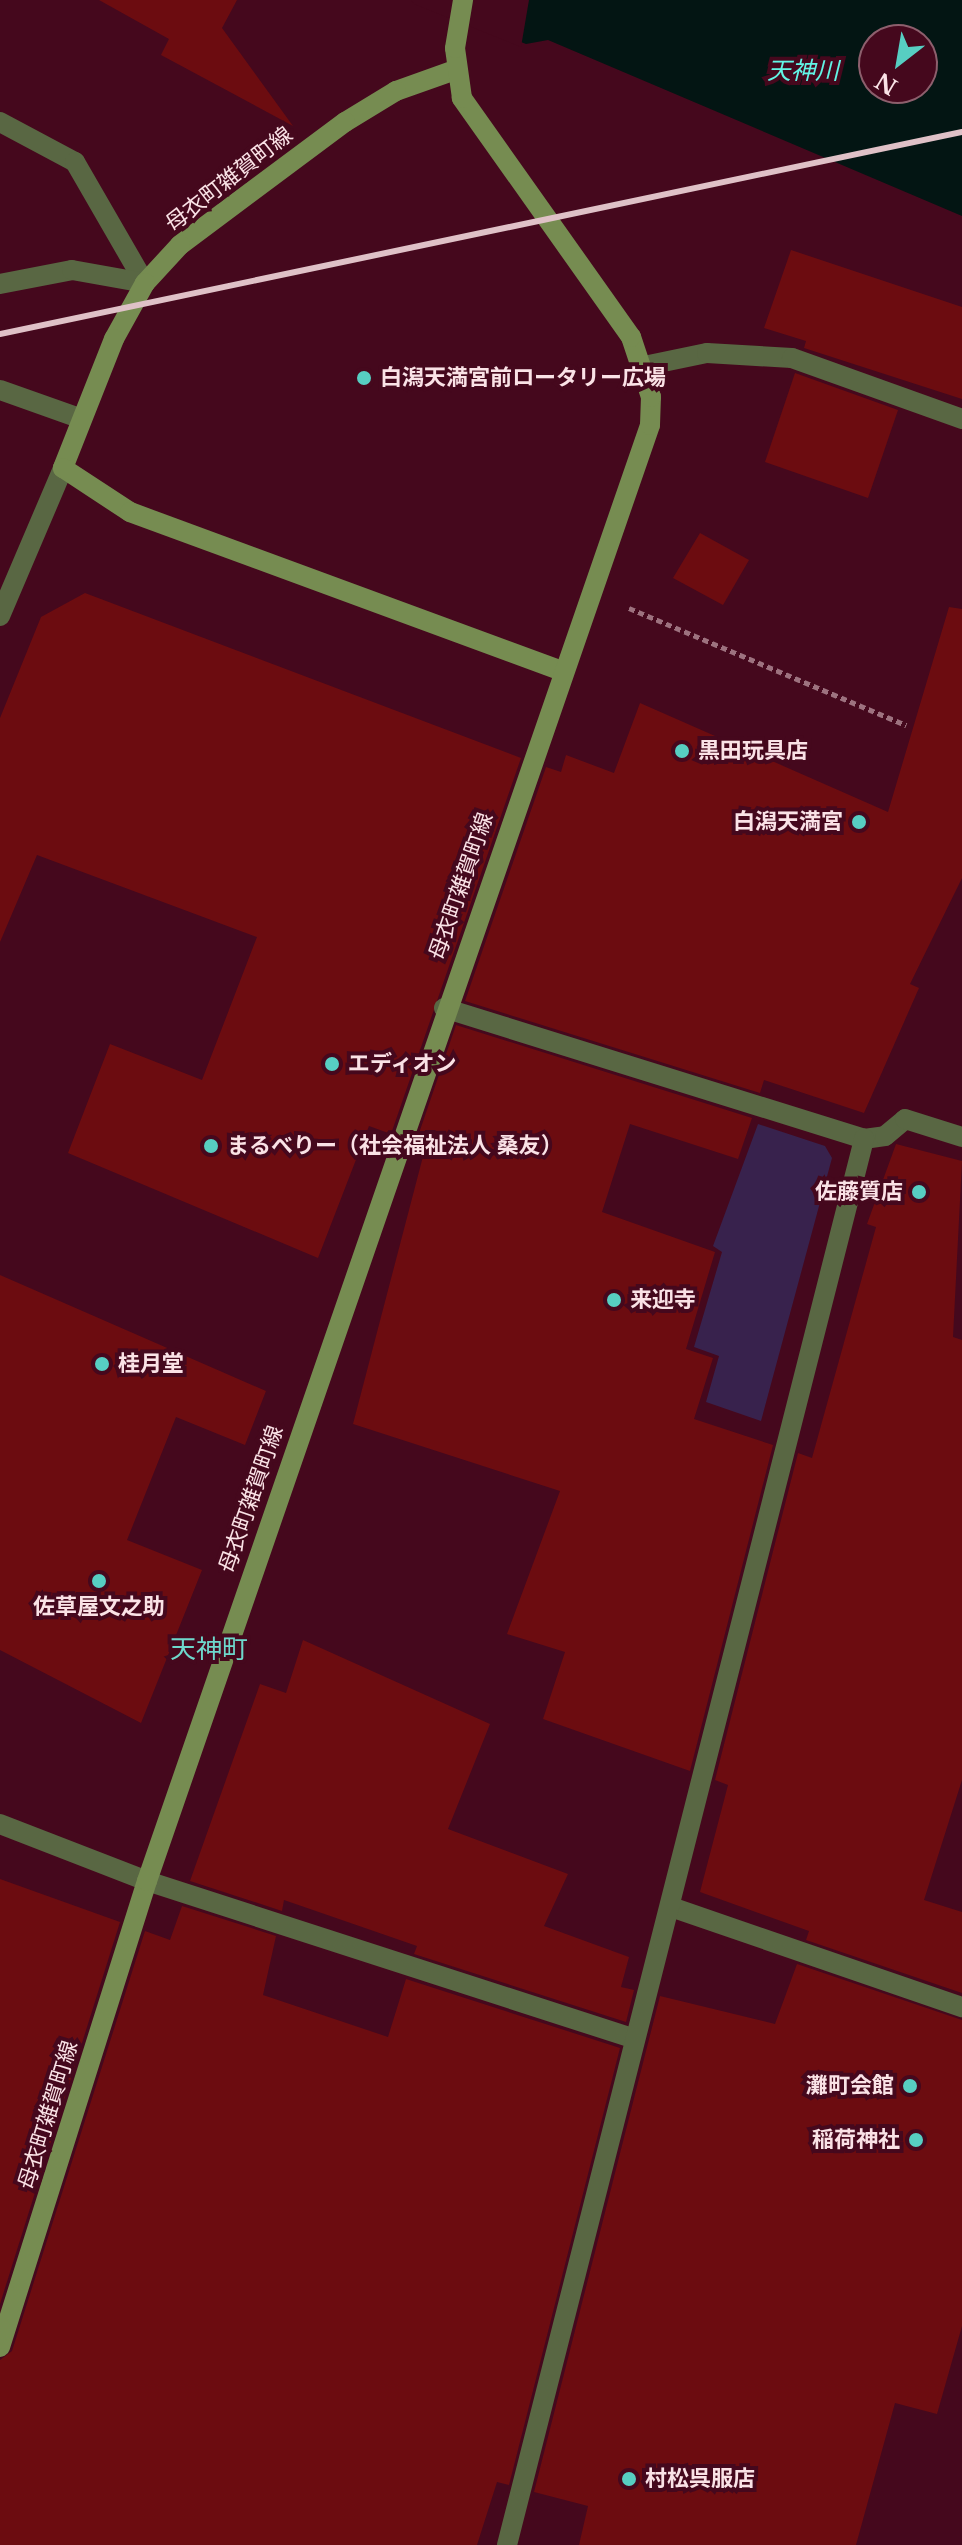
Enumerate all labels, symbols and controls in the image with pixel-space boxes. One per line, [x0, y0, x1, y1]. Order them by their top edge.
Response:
north arrow [858, 24, 938, 104]
water label: 天神川 [767, 57, 839, 85]
text: N [871, 66, 902, 100]
street label: 母衣町雑賀町線 [160, 121, 298, 237]
place label: 白潟天満宮前ロータリー広場 [380, 365, 666, 391]
marker: 白潟天満宮前ロータリー広場 [355, 369, 373, 387]
place label: 黒田玩具店 [698, 738, 808, 764]
marker: 黒田玩具店 [673, 742, 691, 760]
street label: 母衣町雑賀町線 [423, 809, 499, 963]
place label: 白潟天満宮 [733, 809, 843, 835]
marker: 白潟天満宮 [850, 813, 868, 831]
place label: エディオン [348, 1051, 458, 1077]
marker: エディオン [323, 1055, 341, 1073]
place label: まるべりー（社会福祉法人 桑友） [227, 1133, 563, 1159]
marker: まるべりー（社会福祉法人 桑友） [202, 1137, 220, 1155]
place label: 佐藤質店 [815, 1179, 903, 1205]
marker: 佐藤質店 [910, 1183, 928, 1201]
place label: 来迎寺 [630, 1287, 696, 1313]
marker: 来迎寺 [605, 1291, 623, 1309]
place label: 桂月堂 [118, 1351, 184, 1377]
marker: 桂月堂 [93, 1355, 111, 1373]
street label: 母衣町雑賀町線 [213, 1422, 289, 1576]
marker: 佐草屋文之助 [90, 1572, 108, 1590]
place label: 佐草屋文之助 [33, 1594, 165, 1620]
district label: 天神町 [170, 1634, 248, 1666]
street label: 母衣町雑賀町線 [13, 2038, 83, 2192]
place label: 灘町会館 [806, 2073, 894, 2099]
marker: 灘町会館 [901, 2077, 919, 2095]
place label: 稲荷神社 [812, 2127, 900, 2153]
marker: 稲荷神社 [907, 2131, 925, 2149]
place label: 村松呉服店 [645, 2466, 755, 2492]
marker: 村松呉服店 [620, 2470, 638, 2488]

